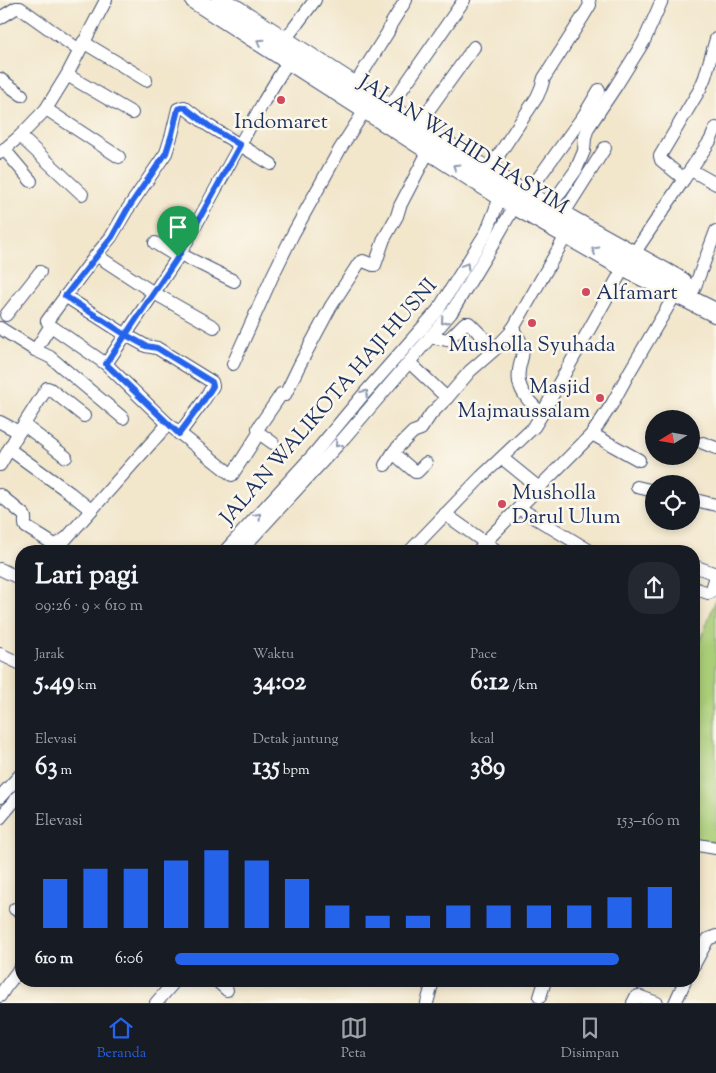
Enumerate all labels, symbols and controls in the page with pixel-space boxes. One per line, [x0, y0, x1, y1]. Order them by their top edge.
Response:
one-way arrow [256, 38, 265, 48]
street label: JALAN WAHID HASYIM [351, 68, 574, 223]
marker: Indomaret [275, 94, 287, 106]
place label: Indomaret [234, 108, 328, 138]
one-way arrow [452, 164, 461, 173]
pin [157, 206, 199, 257]
icon: arrive [164, 213, 192, 241]
one-way arrow [592, 246, 601, 256]
one-way arrow [459, 263, 469, 272]
street label: JALAN WALIKOTA HAJI HUSNI [213, 272, 445, 533]
place label: Alfamart [596, 279, 678, 309]
marker: Alfamart [580, 286, 592, 298]
one-way arrow [441, 315, 450, 324]
marker: Musholla Syuhada [526, 317, 538, 329]
place label: Musholla Syuhada [448, 331, 616, 361]
place label: Masjid Majmaussalam [457, 373, 590, 427]
one-way arrow [359, 390, 368, 399]
marker: Masjid Majmaussalam [594, 392, 606, 404]
north arrow [645, 410, 700, 465]
map controls [645, 410, 700, 530]
one-way arrow [335, 439, 344, 448]
button: locate [645, 475, 700, 530]
place label: Musholla Darul Ulum [512, 479, 621, 533]
marker: Musholla Darul Ulum [496, 498, 508, 510]
one-way arrow [252, 512, 261, 521]
text: Lari pagi [35, 556, 139, 596]
button: share [628, 562, 680, 614]
text: 09:26 · 9 × 610 m [35, 595, 143, 618]
text: Jarak [35, 645, 65, 665]
text: Waktu [253, 645, 294, 665]
text: Pace [470, 645, 497, 665]
text: 5.49 [35, 665, 74, 701]
text: 34:02 [253, 665, 306, 701]
text: 6:12 [470, 665, 509, 701]
text: km [74, 676, 97, 696]
text: /km [509, 676, 538, 696]
text: Elevasi [35, 730, 77, 750]
text: Detak jantung [253, 730, 338, 750]
text: kcal [470, 730, 494, 750]
text: 63 [35, 750, 58, 786]
text: 135 [253, 750, 280, 786]
text: 389 [470, 750, 505, 786]
text: m [58, 761, 72, 781]
text: bpm [280, 761, 310, 781]
text: Elevasi [35, 810, 83, 833]
text: 153–160 m [616, 810, 680, 833]
text: 610 m [35, 948, 73, 971]
text: 6:06 [115, 948, 143, 971]
tab: Beranda [97, 1014, 146, 1064]
tab: Peta [340, 1014, 368, 1064]
tab: Disimpan [561, 1014, 619, 1064]

